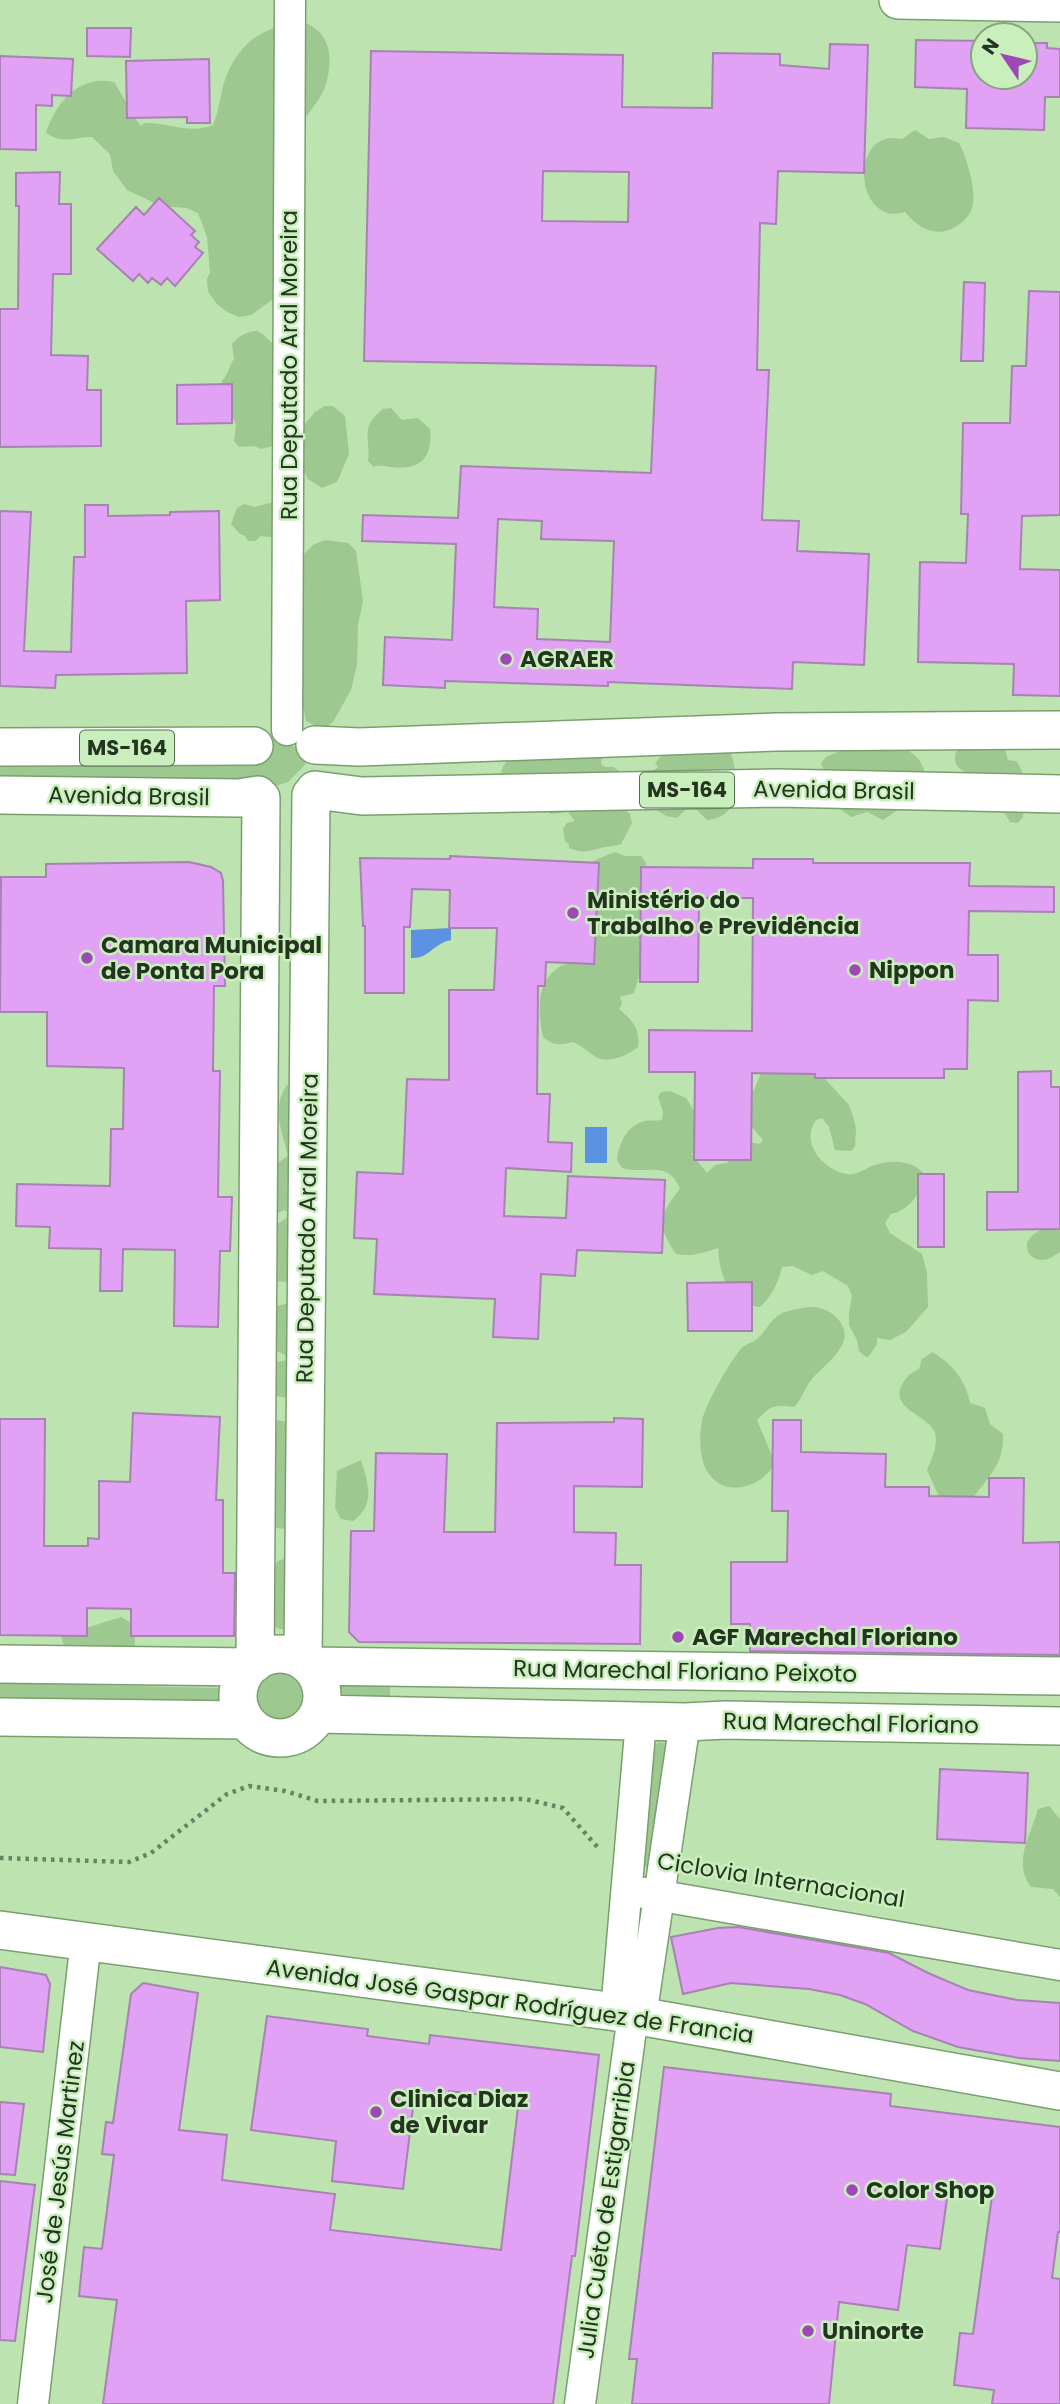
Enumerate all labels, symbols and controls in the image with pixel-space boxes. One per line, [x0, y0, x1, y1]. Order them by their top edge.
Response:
north arrow [969, 21, 1039, 91]
text: N [975, 33, 1006, 60]
street label: Rua Deputado Aral Moreira [273, 210, 305, 520]
place label: AGRAER [520, 643, 614, 675]
marker: AGRAER [498, 651, 514, 667]
road number: MS-164 [80, 730, 174, 766]
road number: MS-164 [640, 772, 734, 808]
street label: Avenida Brasil [753, 773, 915, 807]
street label: Avenida Brasil [48, 779, 210, 813]
place label: Ministério do Trabalho e Previdência [587, 884, 859, 942]
marker: Ministério do Trabalho e Previdência [565, 905, 581, 921]
place label: Camara Municipal de Ponta Pora [101, 929, 322, 987]
marker: Camara Municipal de Ponta Pora [79, 950, 95, 966]
place label: Nippon [869, 954, 954, 986]
marker: Nippon [847, 962, 863, 978]
street label: Rua Deputado Aral Moreira [288, 1073, 326, 1383]
place label: AGF Marechal Floriano [692, 1621, 958, 1653]
marker: AGF Marechal Floriano [670, 1629, 686, 1645]
street label: Rua Marechal Floriano Peixoto [513, 1652, 857, 1690]
street label: Rua Marechal Floriano [723, 1705, 979, 1741]
street label: Ciclovia Internacional [655, 1845, 907, 1915]
street label: Avenida José Gaspar Rodríguez de Francia [264, 1951, 756, 2051]
street label: José de Jesús Martinez [28, 2039, 92, 2305]
street label: Julia Cuéto de Estigarribia [569, 2059, 643, 2361]
place label: Clinica Diaz de Vivar [390, 2083, 528, 2141]
marker: Clinica Diaz de Vivar [368, 2104, 384, 2120]
place label: Color Shop [866, 2174, 994, 2206]
marker: Color Shop [844, 2182, 860, 2198]
place label: Uninorte [822, 2315, 924, 2347]
marker: Uninorte [800, 2323, 816, 2339]

